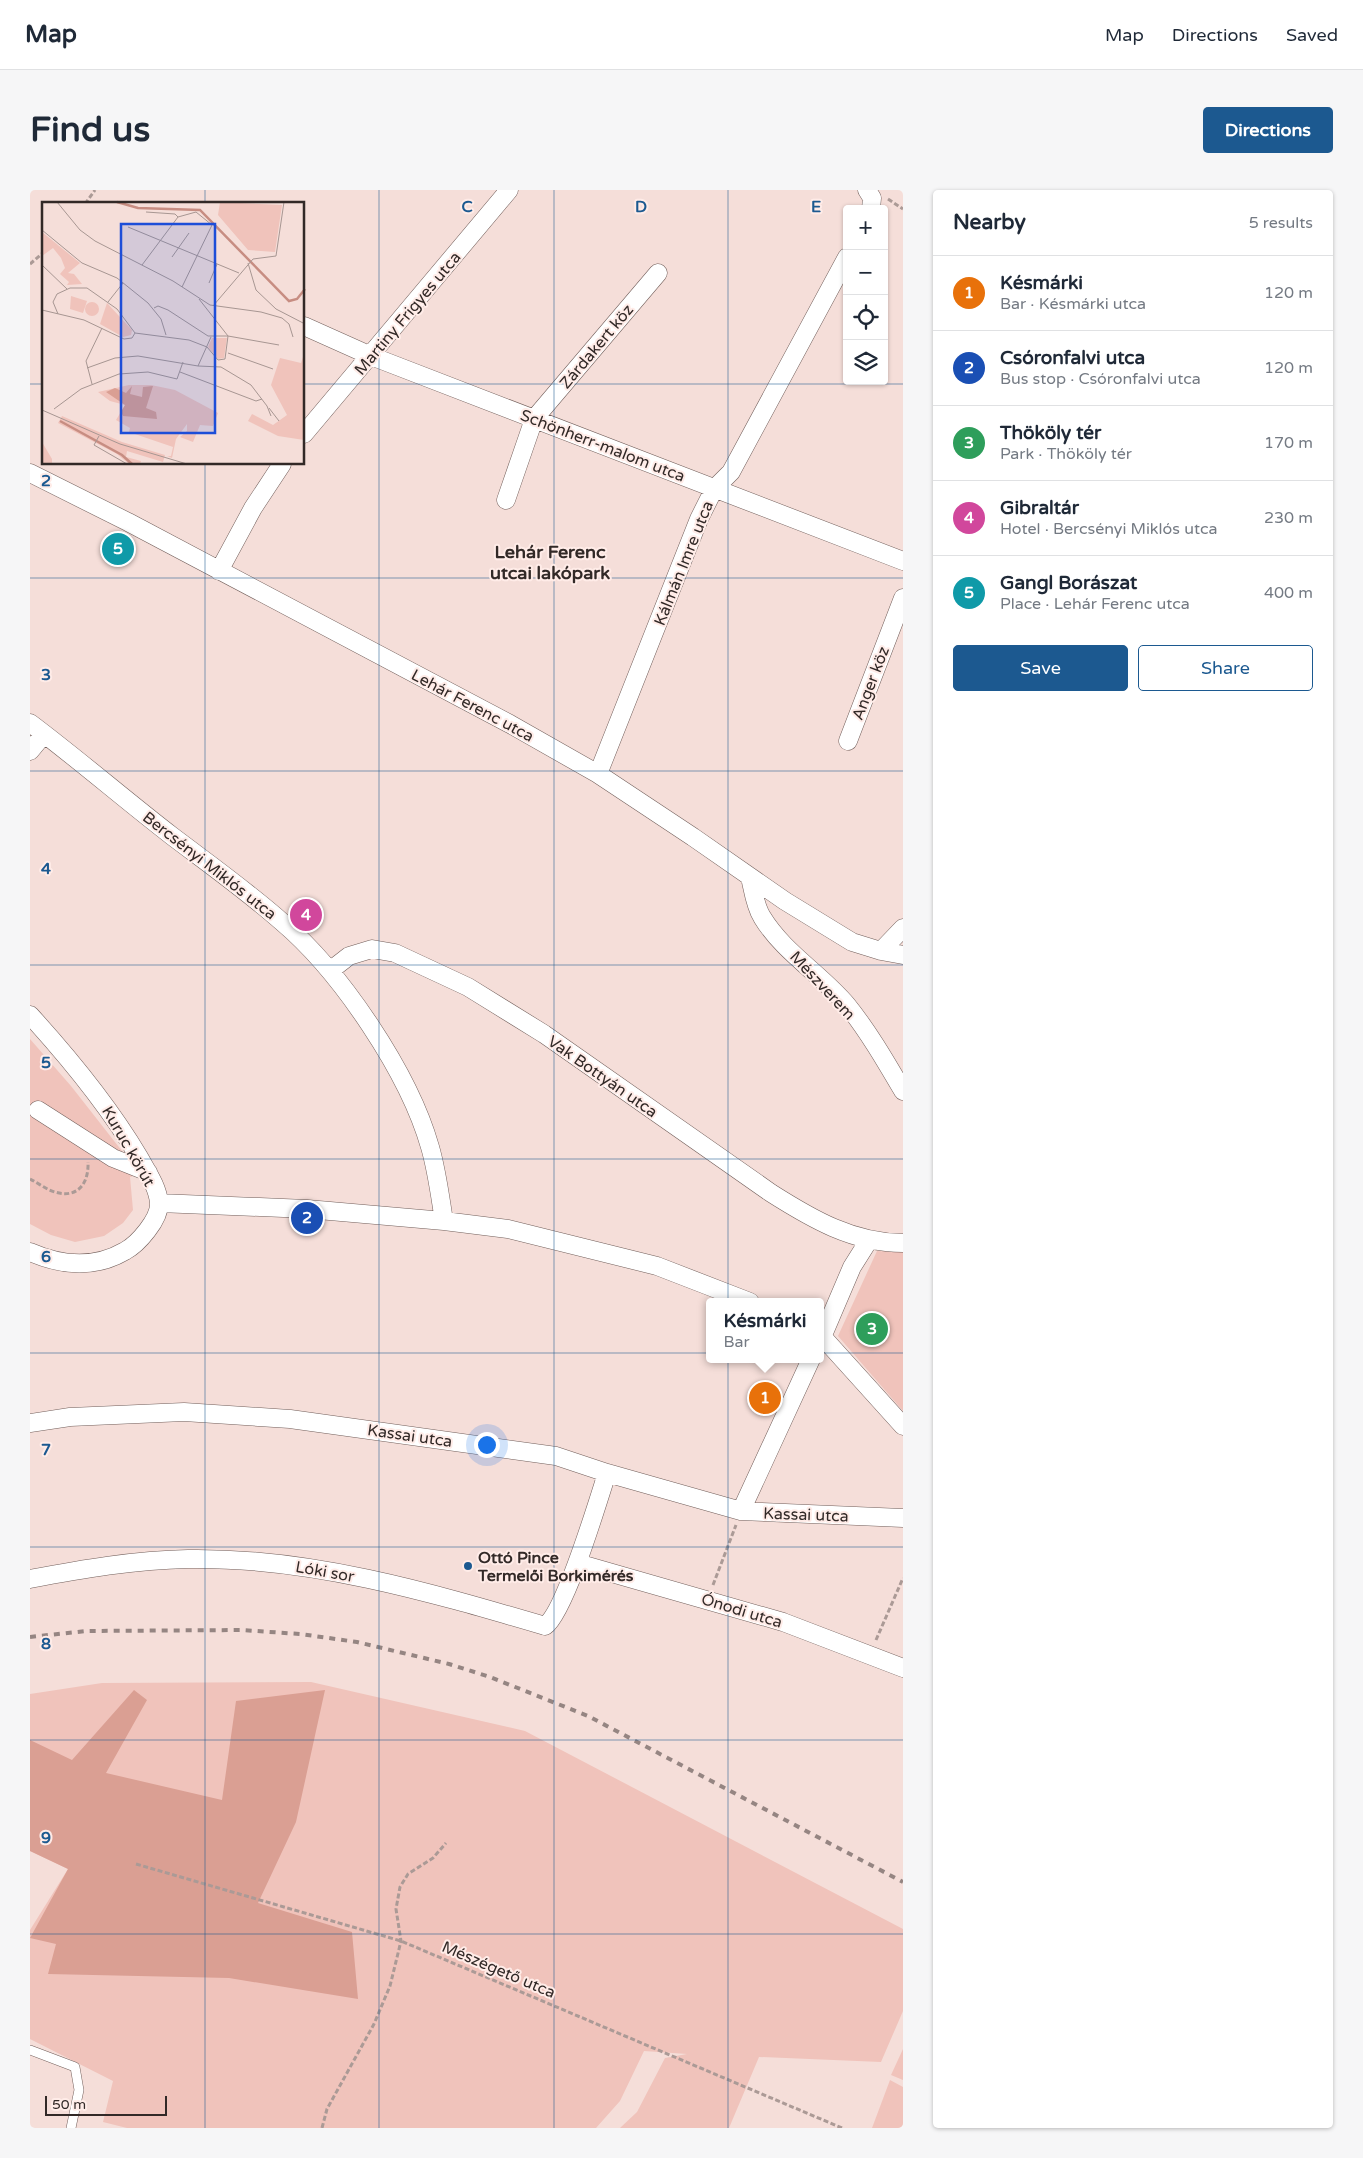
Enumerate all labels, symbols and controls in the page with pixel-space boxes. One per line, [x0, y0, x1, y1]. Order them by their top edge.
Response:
text: Map [25, 20, 77, 49]
text: Map [1105, 24, 1144, 46]
text: Directions [1172, 24, 1258, 46]
text: Saved [1286, 24, 1338, 46]
button: Directions [1203, 107, 1333, 153]
text: Find us [30, 109, 150, 151]
text: C [461, 197, 473, 217]
text: D [635, 197, 647, 217]
text: E [811, 197, 821, 217]
inset map [42, 202, 305, 465]
map controls [843, 205, 888, 385]
button: + [843, 205, 888, 250]
text: Nearby [953, 210, 1026, 235]
text: 5 results [1249, 213, 1313, 233]
street label: Martiny Frigyes utca [350, 248, 465, 380]
button: − [843, 250, 888, 295]
text: Késmárki [1000, 272, 1083, 294]
text: 1 [964, 283, 974, 303]
text: 120 m [1264, 283, 1313, 303]
text: Bar · Késmárki utca [1000, 294, 1146, 314]
button: locate [843, 295, 888, 340]
street label: Zárdakert köz [556, 300, 638, 393]
button: layers [843, 340, 888, 385]
text: Csóronfalvi utca [1000, 347, 1145, 369]
text: 2 [964, 358, 974, 378]
text: 120 m [1264, 358, 1313, 378]
text: Bus stop · Csóronfalvi utca [1000, 369, 1201, 389]
street label: Schönherr-malom utca [518, 405, 688, 487]
text: Thököly tér [1000, 422, 1101, 444]
text: 3 [964, 433, 974, 453]
text: 170 m [1264, 433, 1313, 453]
text: Park · Thököly tér [1000, 444, 1132, 464]
text: 2 [41, 471, 51, 491]
text: Gibraltár [1000, 497, 1079, 519]
street label: Kálmán Imre utca [650, 498, 718, 629]
text: 4 [964, 508, 974, 528]
text: 230 m [1264, 508, 1313, 528]
text: Hotel · Bercsényi Miklós utca [1000, 519, 1217, 539]
pin: 5 [102, 530, 134, 568]
district label: Lehár Ferenc utcai lakópark [490, 541, 610, 584]
text: Gangl Borászat [1000, 572, 1137, 594]
text: 5 [964, 583, 974, 603]
text: 400 m [1264, 583, 1313, 603]
text: Place · Lehár Ferenc utca [1000, 594, 1190, 614]
street label: Anger köz [848, 644, 894, 723]
button: Save [953, 645, 1128, 691]
button: Share [1138, 645, 1313, 691]
text: 3 [41, 665, 51, 685]
street label: Lehár Ferenc utca [408, 665, 537, 747]
street label: Bercsényi Miklós utca [138, 807, 280, 924]
text: 4 [41, 859, 51, 879]
pin: 4 [290, 896, 322, 934]
street label: Mészverem [785, 947, 859, 1024]
street label: Vak Bottyán utca [544, 1031, 661, 1122]
text: 5 [41, 1053, 51, 1073]
street label: Kuruc körút [97, 1103, 159, 1190]
pin: 2 [291, 1199, 323, 1237]
text: 6 [41, 1247, 51, 1267]
popup [706, 1298, 824, 1363]
text: Késmárki [723, 1310, 807, 1332]
pin: 3 [856, 1310, 888, 1348]
text: Bar [723, 1332, 750, 1352]
pin: 1 [749, 1379, 781, 1417]
street label: Kassai utca [366, 1420, 454, 1452]
your location [474, 1432, 500, 1458]
text: 7 [41, 1440, 51, 1460]
street label: Kassai utca [763, 1504, 849, 1526]
place label: Ottó Pince Termelői Borkimérés [477, 1548, 634, 1586]
street label: Lóki sor [294, 1557, 357, 1587]
marker: Ottó Pince Termelői Borkimérés [462, 1560, 474, 1572]
street label: Ónodi utca [699, 1589, 785, 1633]
text: 8 [41, 1634, 51, 1654]
text: 9 [41, 1828, 51, 1848]
street label: Mészégető utca [439, 1937, 558, 2003]
scale bar [45, 2093, 168, 2116]
text: 50 m [52, 2096, 86, 2113]

